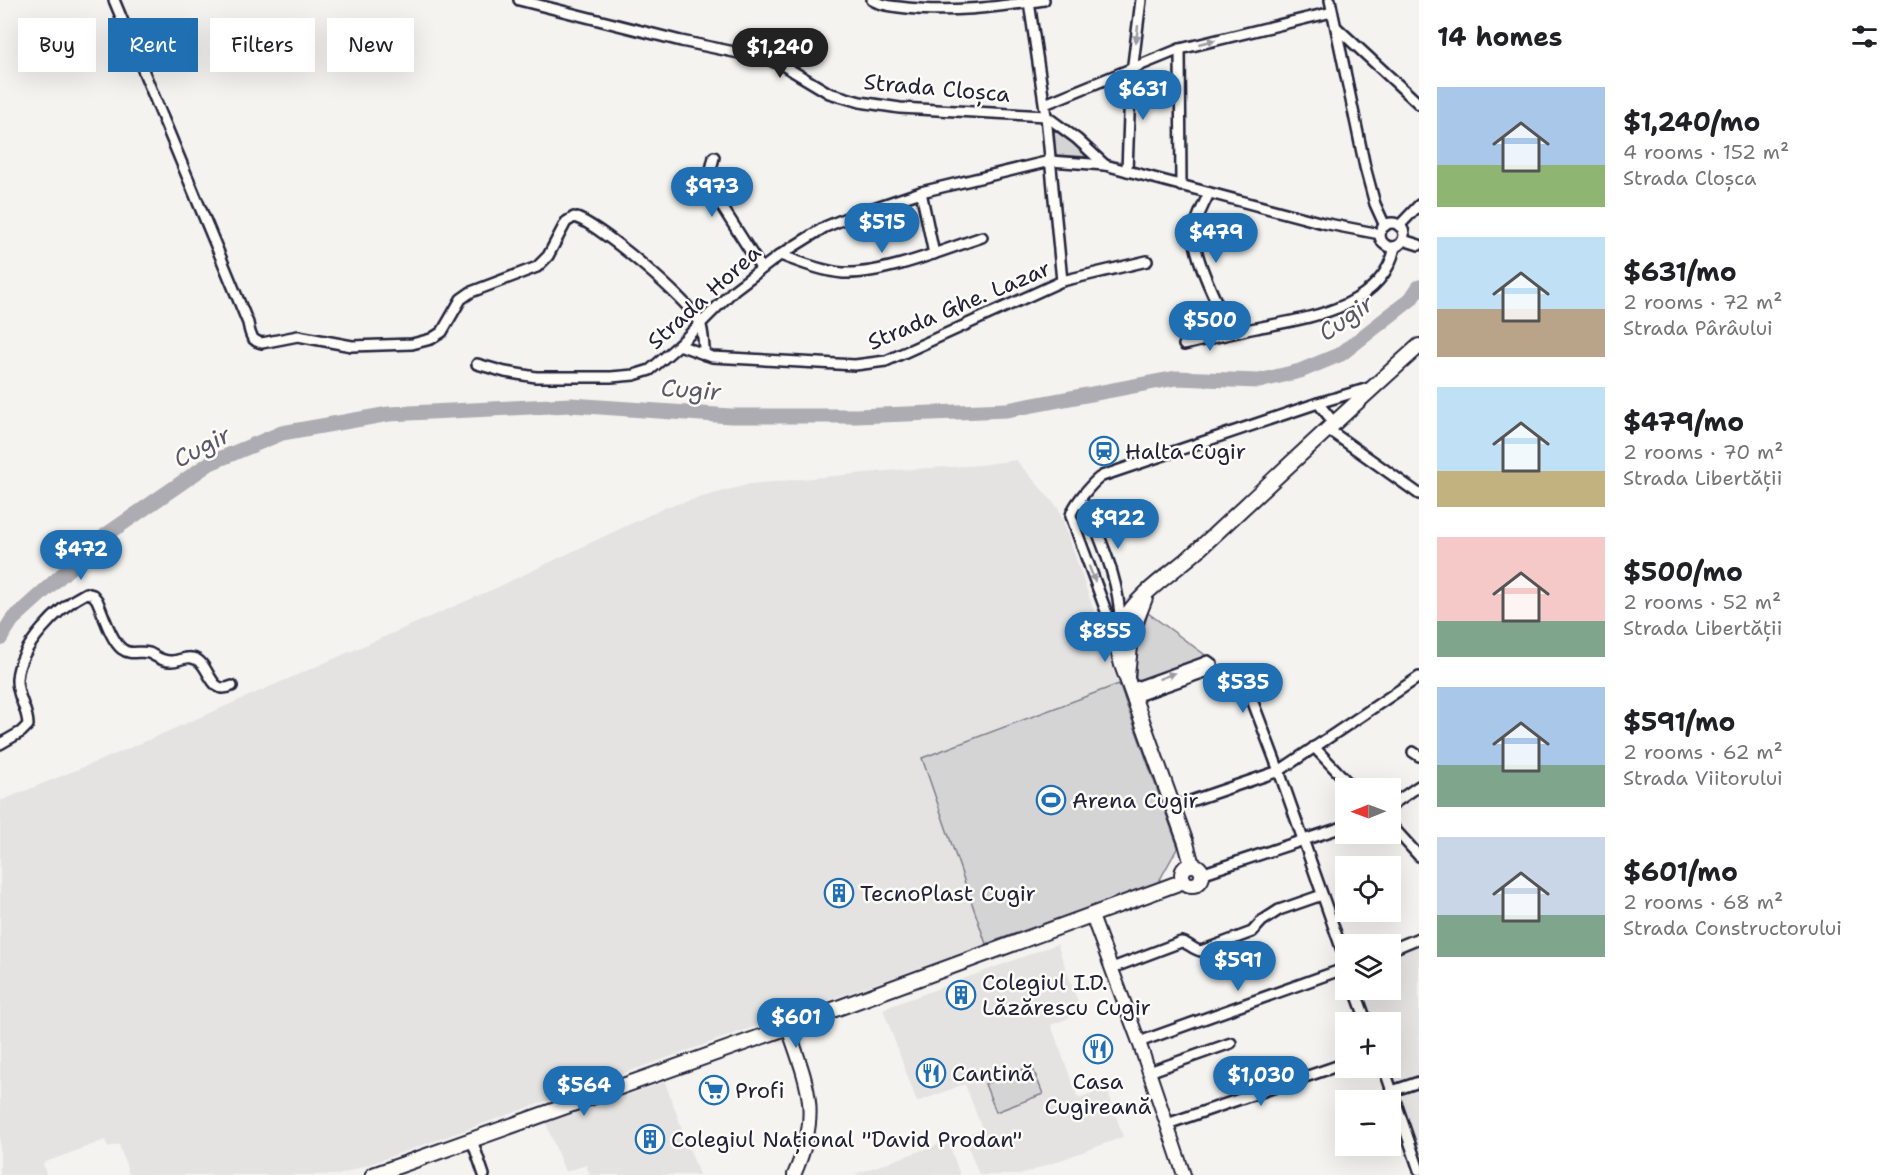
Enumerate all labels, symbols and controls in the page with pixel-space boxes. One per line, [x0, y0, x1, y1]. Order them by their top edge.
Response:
chip: Buy [18, 18, 96, 72]
chip: Rent [108, 18, 198, 72]
chip: Filters [210, 18, 315, 72]
chip: New [327, 18, 414, 72]
text: 14 homes [1437, 19, 1563, 54]
icon: filters [1848, 20, 1881, 53]
one-way arrow [1132, 25, 1141, 44]
pin: $1,240 [731, 28, 829, 79]
text: $1,240 [746, 34, 814, 60]
one-way arrow [1198, 37, 1216, 47]
street label: Strada Cloșca [863, 67, 1012, 110]
pin: $631 [1107, 70, 1179, 121]
text: $631 [1118, 76, 1168, 102]
text: $1,240/mo [1623, 104, 1760, 139]
icon: home [1485, 111, 1557, 183]
text: 4 rooms · 152 m² [1623, 139, 1789, 165]
text: Strada Cloșca [1623, 165, 1756, 191]
pin: $973 [676, 167, 748, 218]
text: $973 [685, 173, 739, 199]
pin: $515 [846, 203, 918, 254]
text: $515 [858, 209, 906, 235]
pin: $479 [1180, 213, 1252, 264]
text: $479 [1189, 219, 1243, 245]
street label: Strada Horea [641, 238, 767, 356]
street label: Strada Ghe. Lazar [863, 253, 1055, 357]
text: $631/mo [1623, 254, 1737, 289]
icon: home [1485, 261, 1557, 333]
water label: Cugir [1312, 287, 1380, 348]
text: 2 rooms · 72 m² [1623, 289, 1782, 315]
pin: $500 [1174, 301, 1246, 352]
text: $500 [1183, 307, 1237, 333]
text: Strada Pârâului [1623, 315, 1773, 341]
water label: Cugir [660, 372, 723, 408]
text: $479/mo [1623, 404, 1744, 439]
icon: home [1485, 411, 1557, 483]
water label: Cugir [168, 418, 237, 475]
station icon: Halta Cugir [1088, 435, 1120, 467]
place label: Halta Cugir [1125, 437, 1246, 466]
text: 2 rooms · 70 m² [1623, 439, 1784, 465]
text: Strada Libertății [1623, 465, 1782, 491]
pin: $922 [1082, 499, 1154, 550]
text: $922 [1091, 505, 1145, 531]
pin: $472 [45, 530, 117, 581]
text: $472 [54, 536, 108, 562]
text: $500/mo [1623, 554, 1743, 589]
icon: home [1485, 561, 1557, 633]
one-way arrow [1087, 566, 1097, 584]
text: 2 rooms · 52 m² [1623, 589, 1781, 615]
pin: $855 [1069, 612, 1141, 663]
text: Strada Libertății [1623, 615, 1782, 641]
text: $855 [1079, 618, 1131, 644]
pin: $535 [1207, 663, 1279, 714]
text: $535 [1217, 669, 1269, 695]
one-way arrow [1158, 670, 1176, 680]
text: $591/mo [1623, 704, 1735, 739]
icon: home [1485, 711, 1557, 783]
text: 2 rooms · 62 m² [1623, 739, 1783, 765]
text: Strada Viitorului [1623, 765, 1783, 791]
north arrow [1335, 778, 1401, 844]
map controls [1335, 778, 1401, 1156]
sports icon: Arena Cugir [1035, 784, 1067, 816]
place label: Arena Cugir [1072, 786, 1199, 815]
text: $601/mo [1623, 854, 1738, 889]
button: locate [1335, 856, 1401, 922]
icon: home [1485, 861, 1557, 933]
building icon: TecnoPlast Cugir [823, 877, 855, 909]
place label: TecnoPlast Cugir [860, 879, 1036, 908]
text: 2 rooms · 68 m² [1623, 889, 1783, 915]
text: Strada Constructorului [1623, 915, 1842, 941]
button: layers [1335, 934, 1401, 1000]
pin: $591 [1202, 941, 1274, 992]
text: $591 [1214, 947, 1262, 973]
place label: Colegiul I.D. Lăzărescu Cugir [982, 968, 1151, 1022]
building icon: Colegiul I.D. Lăzărescu Cugir [945, 979, 977, 1011]
pin: $601 [760, 998, 832, 1049]
text: $601 [771, 1004, 821, 1030]
button: + [1335, 1012, 1401, 1078]
restaurant icon: Casa Cugireană [1082, 1033, 1114, 1065]
pin: $1,030 [1212, 1056, 1310, 1107]
restaurant icon: Cantină [915, 1057, 947, 1089]
place label: Cantină [952, 1059, 1035, 1088]
text: $1,030 [1227, 1062, 1295, 1088]
pin: $564 [548, 1066, 620, 1117]
place label: Casa Cugireană [1045, 1067, 1152, 1121]
text: $564 [557, 1072, 611, 1098]
supermarket icon: Profi [698, 1074, 730, 1106]
place label: Profi [735, 1076, 785, 1105]
button: − [1335, 1090, 1401, 1156]
building icon: Colegiul Național "David Prodan" [634, 1123, 666, 1155]
place label: Colegiul Național "David Prodan" [671, 1125, 1022, 1154]

